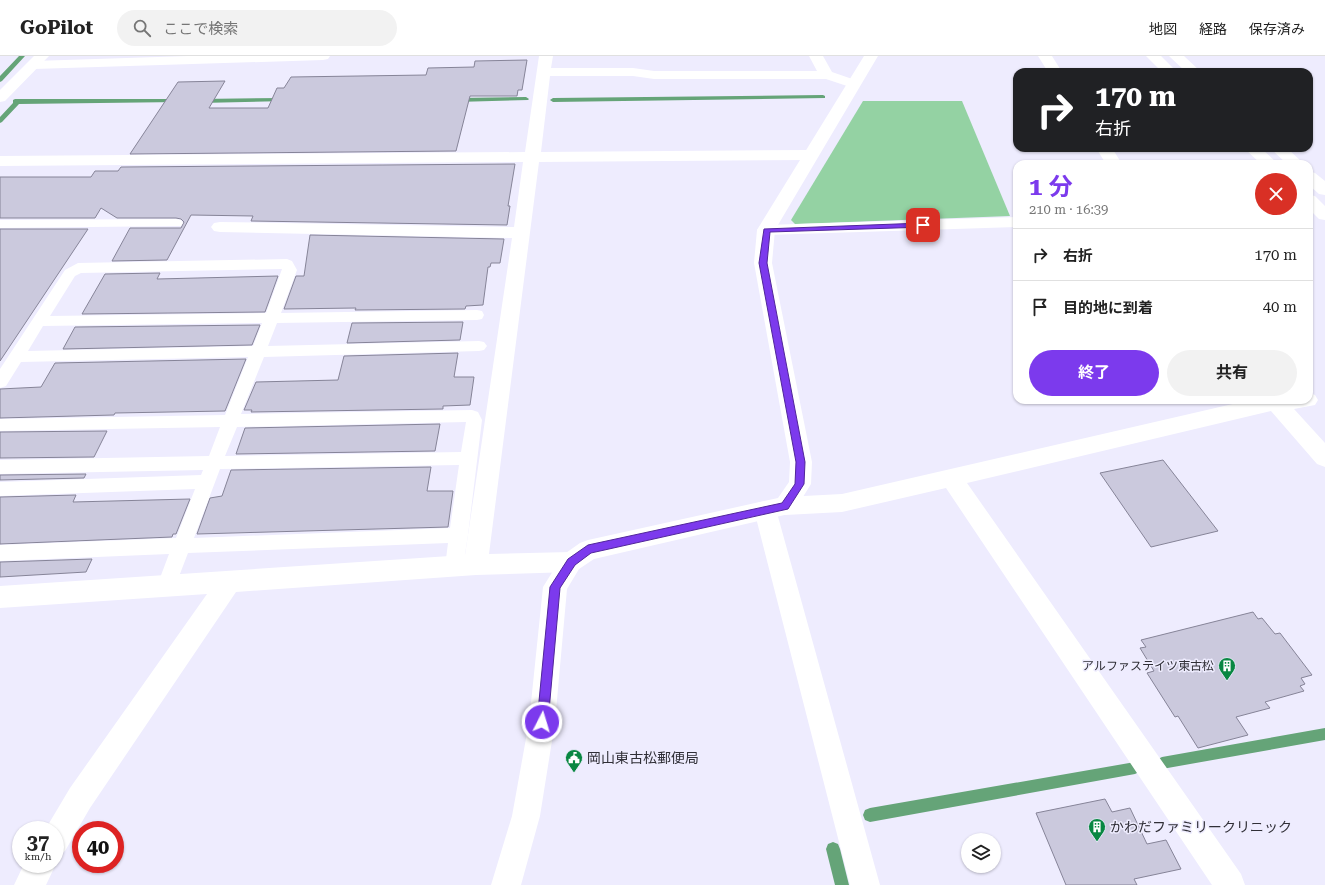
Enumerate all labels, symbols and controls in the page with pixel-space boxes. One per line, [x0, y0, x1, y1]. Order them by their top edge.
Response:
search box [117, 10, 397, 46]
text: GoPilot [20, 16, 93, 39]
icon: search [131, 17, 153, 39]
text: ここで検索 [163, 20, 238, 38]
text: 地図 [1149, 21, 1177, 37]
text: 経路 [1199, 21, 1227, 37]
text: 保存済み [1249, 21, 1305, 37]
text: 170 m [1095, 80, 1176, 113]
icon: right [1029, 84, 1081, 136]
text: 右折 [1095, 118, 1131, 139]
text: 1 分 [1029, 173, 1073, 201]
button: close [1255, 173, 1297, 215]
text: 210 m · 16:39 [1029, 202, 1108, 217]
pin [906, 208, 940, 242]
icon: arrive [912, 214, 934, 236]
icon: right [1029, 244, 1051, 266]
text: 170 m [1254, 246, 1297, 264]
text: 右折 [1063, 247, 1093, 265]
icon: arrive [1029, 296, 1051, 318]
text: 40 m [1263, 298, 1297, 316]
text: 目的地に到着 [1063, 299, 1153, 317]
button: 終了 [1029, 350, 1159, 396]
button: 共有 [1167, 350, 1297, 396]
building icon: アルファステイツ東古松 [1217, 656, 1237, 681]
place label: アルファステイツ東古松 [1082, 659, 1214, 673]
position arrow [521, 701, 563, 743]
public building icon: 岡山東古松郵便局 [564, 748, 584, 773]
place label: 岡山東古松郵便局 [587, 750, 699, 766]
building icon: かわだファミリークリニック [1087, 817, 1107, 842]
place label: かわだファミリークリニック [1110, 819, 1292, 835]
speed limit sign: 40 [72, 821, 124, 873]
text: 37 [27, 830, 49, 854]
map controls [961, 833, 1001, 873]
button: layers [961, 833, 1001, 873]
text: km/h [25, 851, 51, 862]

